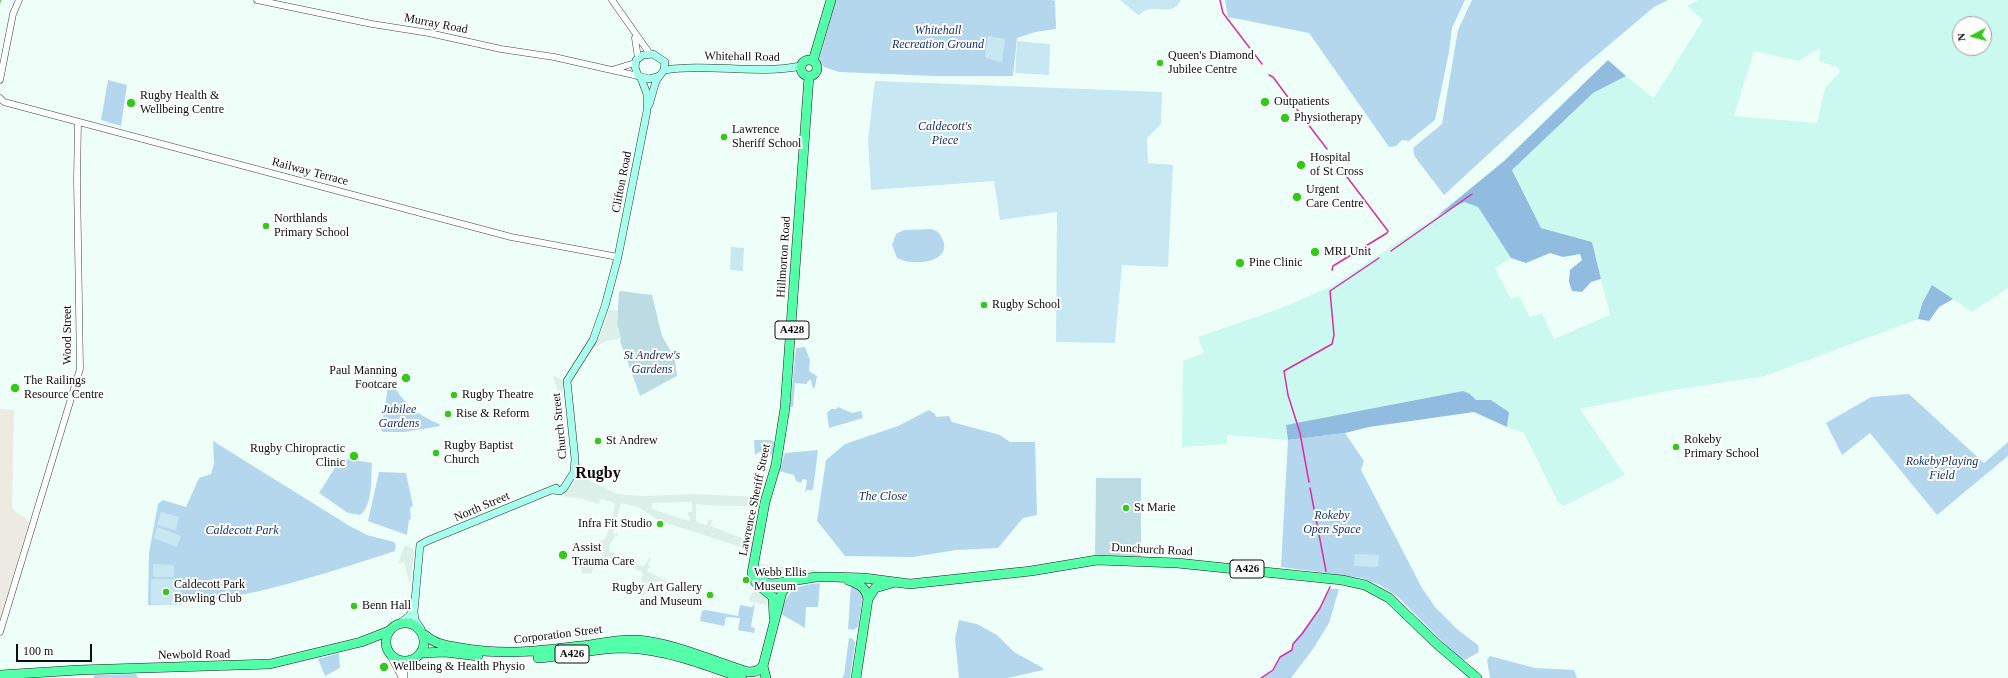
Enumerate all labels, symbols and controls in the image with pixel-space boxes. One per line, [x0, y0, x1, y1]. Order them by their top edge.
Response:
street label: Murray Road [403, 11, 469, 37]
north arrow [1952, 16, 1992, 56]
park label: Whitehall Recreation Ground [892, 24, 984, 52]
text: N [1955, 33, 1967, 42]
street label: Whitehall Road [704, 49, 780, 65]
place label: Queen's Diamond Jubilee Centre [1168, 49, 1254, 77]
marker: Queen's Diamond Jubilee Centre [1155, 58, 1165, 68]
place label: Rugby Health & Wellbeing Centre [140, 89, 224, 117]
place label: Outpatients [1274, 95, 1329, 109]
marker: Outpatients [1259, 96, 1271, 108]
marker: Rugby Health & Wellbeing Centre [125, 97, 137, 109]
place label: Physiotherapy [1294, 111, 1363, 125]
marker: Physiotherapy [1279, 112, 1291, 124]
park label: Caldecott's Piece [918, 120, 972, 148]
place label: Lawrence Sheriff School [732, 123, 801, 151]
marker: Lawrence Sheriff School [719, 132, 729, 142]
street label: Clifton Road [609, 150, 635, 214]
place label: Hospital of St Cross [1310, 151, 1363, 179]
street label: Railway Terrace [270, 155, 350, 189]
marker: Hospital of St Cross [1295, 159, 1307, 171]
place label: Urgent Care Centre [1306, 183, 1364, 211]
marker: Urgent Care Centre [1291, 191, 1303, 203]
place label: Northlands Primary School [274, 212, 349, 240]
street label: Hillmorton Road [774, 216, 794, 298]
marker: Northlands Primary School [261, 221, 271, 231]
place label: MRI Unit [1324, 245, 1371, 259]
marker: MRI Unit [1309, 246, 1321, 258]
place label: Pine Clinic [1249, 256, 1303, 270]
marker: Pine Clinic [1234, 257, 1246, 269]
place label: Rugby School [992, 298, 1060, 312]
marker: Rugby School [979, 300, 989, 310]
street label: Wood Street [61, 305, 75, 365]
road number: A428 [775, 321, 809, 339]
park label: St Andrew's Gardens [624, 349, 680, 377]
place label: Paul Manning Footcare [329, 364, 397, 392]
marker: Paul Manning Footcare [400, 372, 412, 384]
place label: The Railings Resource Centre [24, 374, 104, 402]
marker: The Railings Resource Centre [9, 382, 21, 394]
place label: Rugby Theatre [462, 388, 534, 402]
marker: Rugby Theatre [449, 390, 459, 400]
street label: Church Street [549, 392, 571, 460]
park label: Jubilee Gardens [379, 403, 419, 431]
place label: Rise & Reform [456, 407, 529, 421]
marker: Rise & Reform [443, 409, 453, 419]
place label: Rokeby Primary School [1684, 433, 1759, 461]
place label: St Andrew [606, 434, 658, 448]
marker: St Andrew [593, 436, 603, 446]
place label: Rugby Baptist Church [444, 439, 513, 467]
place label: Rugby Chiropractic Clinic [250, 442, 345, 470]
marker: Rokeby Primary School [1671, 442, 1681, 452]
street label: Lawrence Sheriff Street [736, 443, 774, 557]
marker: Rugby Baptist Church [431, 448, 441, 458]
marker: Rugby Chiropractic Clinic [348, 450, 360, 462]
park label: RokebyPlaying Field [1906, 455, 1978, 483]
district label: Rugby [575, 464, 621, 484]
street label: North Street [452, 489, 512, 525]
park label: The Close [859, 490, 907, 504]
place label: St Marie [1134, 501, 1176, 515]
marker: St Marie [1121, 503, 1131, 513]
park label: Rokeby Open Space [1303, 509, 1361, 537]
place label: Infra Fit Studio [578, 517, 652, 531]
marker: Infra Fit Studio [655, 519, 665, 529]
park label: Caldecott Park [206, 524, 278, 538]
place label: Assist Trauma Care [572, 541, 635, 569]
street label: Dunchurch Road [1111, 541, 1193, 559]
marker: Assist Trauma Care [557, 549, 569, 561]
road number: A426 [1230, 560, 1264, 578]
place label: Webb Ellis Museum [754, 566, 807, 594]
marker: Webb Ellis Museum [741, 575, 751, 585]
place label: Caldecott Park Bowling Club [174, 578, 245, 606]
place label: Rugby Art Gallery and Museum [612, 581, 702, 609]
marker: Caldecott Park Bowling Club [161, 587, 171, 597]
marker: Rugby Art Gallery and Museum [705, 590, 715, 600]
place label: Benn Hall [362, 599, 411, 613]
marker: Benn Hall [349, 601, 359, 611]
street label: Corporation Street [513, 622, 603, 648]
scale bar [18, 636, 94, 662]
text: 100 m [23, 644, 53, 658]
road number: A426 [555, 645, 589, 663]
street label: Newbold Road [158, 647, 230, 663]
place label: Wellbeing & Health Physio [393, 660, 525, 674]
marker: Wellbeing & Health Physio [378, 661, 390, 673]

